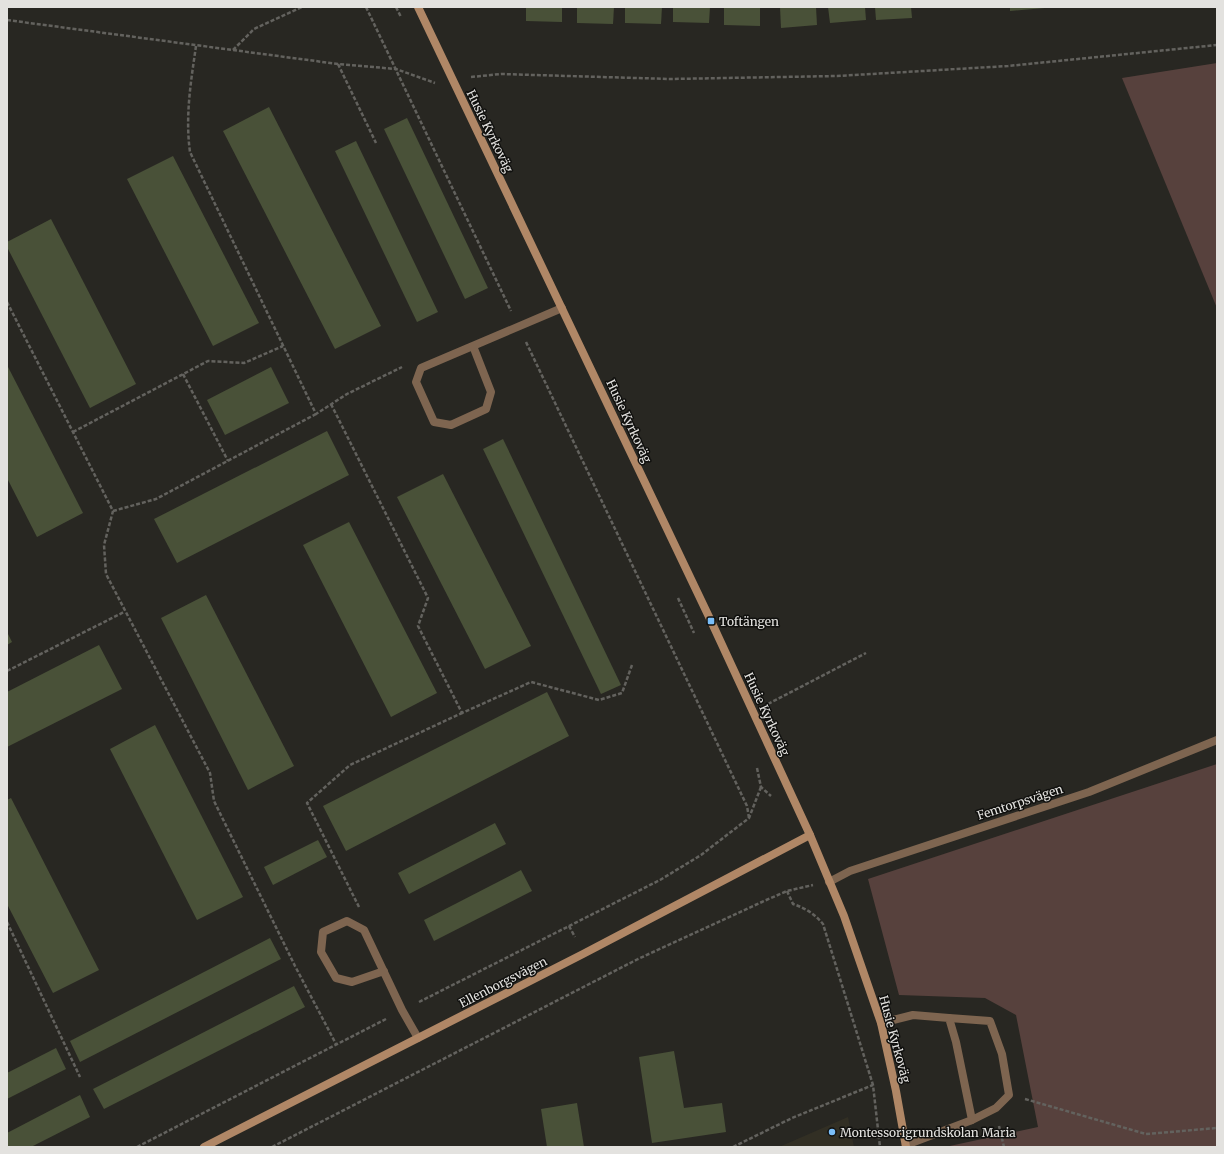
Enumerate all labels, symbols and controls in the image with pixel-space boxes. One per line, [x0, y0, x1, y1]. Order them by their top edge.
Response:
street label: Husie Kyrkoväg [464, 87, 517, 175]
street label: Husie Kyrkoväg [603, 377, 655, 466]
place label: Toftängen [719, 614, 779, 629]
marker: Toftängen [706, 616, 716, 626]
street label: Husie Kyrkoväg [741, 670, 793, 759]
street label: Femtorpsvägen [975, 781, 1065, 823]
street label: Ellenborgsvägen [457, 953, 549, 1011]
street label: Husie Kyrkoväg [876, 994, 914, 1085]
place label: Montessorigrundskolan Maria [840, 1125, 1016, 1140]
marker: Montessorigrundskolan Maria [827, 1127, 837, 1137]

